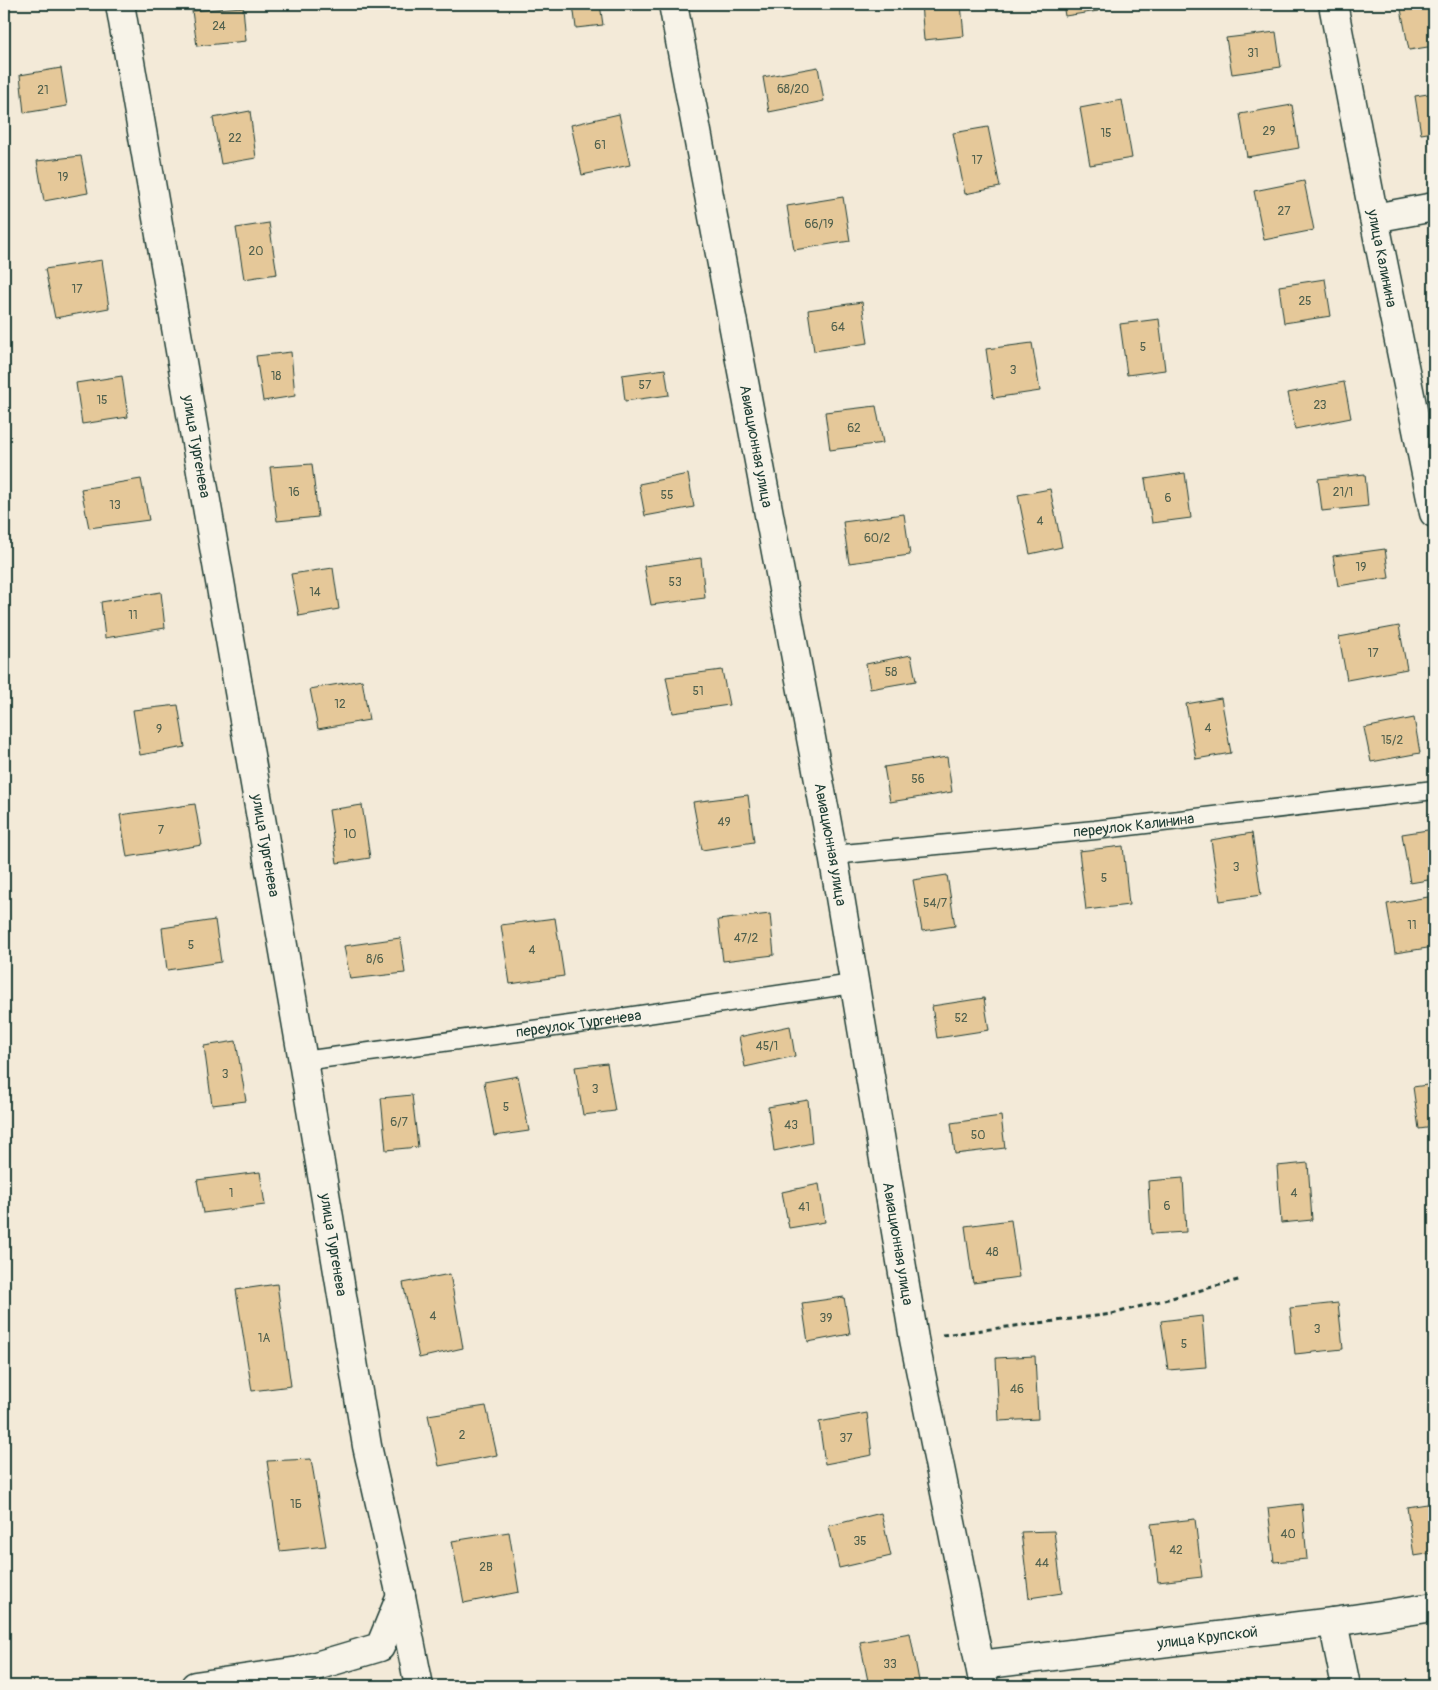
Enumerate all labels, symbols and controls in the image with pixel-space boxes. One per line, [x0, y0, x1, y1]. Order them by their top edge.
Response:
house number: 24 [212, 19, 226, 34]
house number: 31 [1247, 46, 1259, 61]
house number: 68/20 [777, 82, 809, 97]
house number: 21 [37, 83, 49, 98]
house number: 29 [1263, 124, 1275, 139]
house number: 15 [1100, 126, 1112, 141]
house number: 22 [228, 131, 242, 146]
house number: 61 [594, 138, 606, 153]
house number: 17 [971, 153, 983, 168]
house number: 19 [58, 170, 68, 185]
house number: 27 [1277, 204, 1291, 219]
street label: улица Калинина [1362, 207, 1401, 309]
house number: 66/19 [804, 217, 834, 232]
house number: 20 [249, 244, 263, 259]
house number: 17 [71, 282, 83, 297]
house number: 25 [1298, 294, 1312, 309]
house number: 64 [831, 320, 845, 335]
house number: 5 [1140, 340, 1146, 355]
house number: 3 [1010, 363, 1017, 378]
house number: 18 [271, 369, 281, 384]
house number: 57 [639, 378, 652, 393]
street label: Авиационная улица [735, 383, 777, 509]
house number: 15 [96, 393, 108, 408]
street label: улица Тургенева [178, 393, 214, 500]
house number: 23 [1313, 398, 1327, 413]
house number: 62 [847, 421, 861, 436]
house number: 16 [288, 485, 300, 500]
house number: 21/1 [1333, 485, 1353, 500]
house number: 55 [660, 488, 674, 503]
house number: 6 [1165, 491, 1172, 506]
house number: 13 [109, 498, 121, 513]
house number: 4 [1037, 514, 1044, 529]
house number: 60/2 [864, 531, 890, 546]
house number: 19 [1356, 560, 1366, 575]
house number: 53 [668, 575, 682, 590]
house number: 14 [309, 585, 321, 600]
house number: 11 [128, 608, 138, 623]
house number: 17 [1367, 646, 1379, 661]
house number: 58 [885, 665, 897, 680]
house number: 51 [692, 684, 704, 699]
house number: 12 [334, 697, 346, 712]
house number: 4 [1205, 721, 1212, 736]
house number: 9 [156, 722, 162, 737]
house number: 15/2 [1381, 733, 1403, 748]
house number: 56 [911, 772, 925, 787]
street label: Авиационная улица [810, 781, 850, 907]
street label: улица Тургенева [247, 792, 283, 899]
street label: переулок Калинина [1072, 809, 1195, 842]
house number: 49 [717, 815, 731, 830]
house number: 7 [158, 823, 165, 838]
house number: 10 [344, 827, 356, 842]
house number: 3 [1233, 860, 1240, 875]
house number: 5 [1101, 871, 1107, 886]
house number: 54/7 [923, 896, 948, 911]
house number: 11 [1407, 918, 1417, 933]
house number: 47/2 [734, 931, 758, 946]
house number: 5 [188, 938, 194, 953]
house number: 4 [529, 943, 536, 958]
house number: 8/6 [366, 952, 384, 967]
street label: переулок Тургенева [515, 1006, 643, 1042]
house number: 52 [954, 1011, 968, 1026]
house number: 45/1 [756, 1039, 778, 1054]
house number: 3 [222, 1067, 229, 1082]
house number: 3 [592, 1082, 599, 1097]
house number: 5 [503, 1100, 509, 1115]
house number: 6/7 [390, 1115, 408, 1130]
house number: 43 [784, 1118, 798, 1133]
house number: 50 [971, 1128, 985, 1143]
street label: Авиационная улица [878, 1181, 917, 1307]
house number: 1 [229, 1186, 233, 1201]
house number: 4 [1291, 1186, 1298, 1201]
street label: улица Тургенева [315, 1191, 351, 1298]
house number: 6 [1164, 1199, 1171, 1214]
house number: 41 [798, 1200, 810, 1215]
house number: 48 [985, 1245, 999, 1260]
house number: 4 [430, 1309, 437, 1324]
house number: 39 [820, 1311, 832, 1326]
house number: 3 [1314, 1322, 1321, 1337]
house number: 1А [258, 1331, 270, 1346]
house number: 5 [1181, 1337, 1187, 1352]
house number: 46 [1010, 1382, 1024, 1397]
house number: 2 [459, 1428, 466, 1443]
house number: 37 [839, 1431, 853, 1446]
house number: 1Б [290, 1497, 302, 1512]
house number: 40 [1280, 1527, 1296, 1542]
house number: 35 [853, 1534, 867, 1549]
house number: 42 [1169, 1543, 1183, 1558]
house number: 44 [1035, 1556, 1049, 1571]
house number: 2В [479, 1560, 493, 1575]
street label: улица Крупской [1155, 1622, 1259, 1653]
house number: 33 [883, 1657, 897, 1672]

